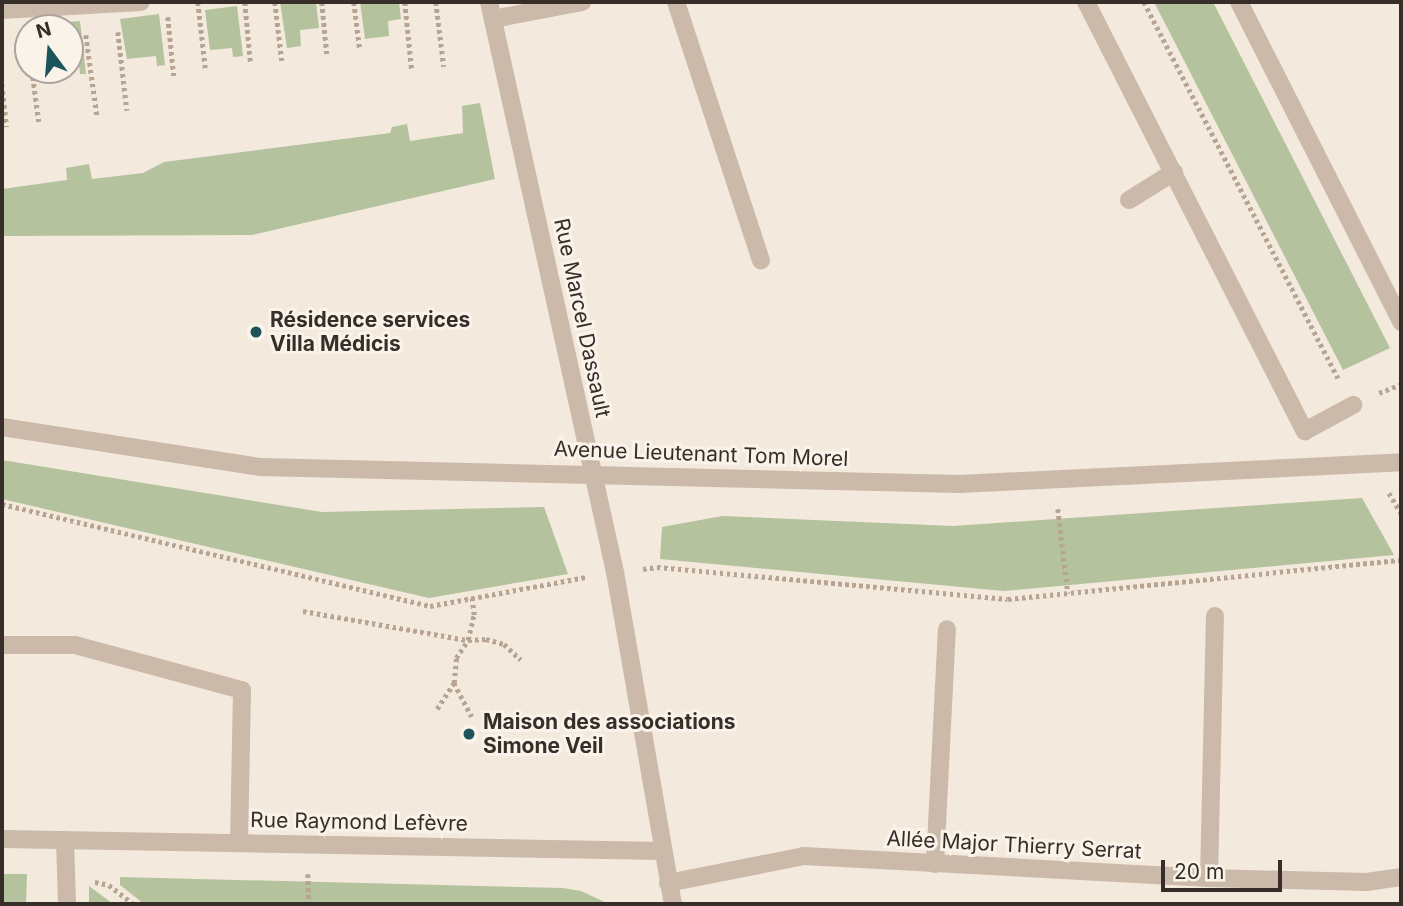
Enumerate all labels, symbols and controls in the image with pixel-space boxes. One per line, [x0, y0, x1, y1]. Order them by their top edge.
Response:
north arrow [14, 14, 84, 84]
text: N [33, 17, 54, 43]
street label: Rue Marcel Dassault [549, 216, 615, 420]
place label: Résidence services Villa Médicis [270, 307, 470, 357]
marker: Résidence services Villa Médicis [248, 324, 264, 340]
street label: Avenue Lieutenant Tom Morel [553, 436, 849, 472]
place label: Maison des associations Simone Veil [483, 709, 736, 759]
marker: Maison des associations Simone Veil [461, 726, 477, 742]
street label: Rue Raymond Lefèvre [250, 808, 468, 836]
street label: Allée Major Thierry Serrat [886, 826, 1142, 864]
scale bar [1165, 846, 1286, 890]
text: 20 m [1174, 859, 1224, 884]

